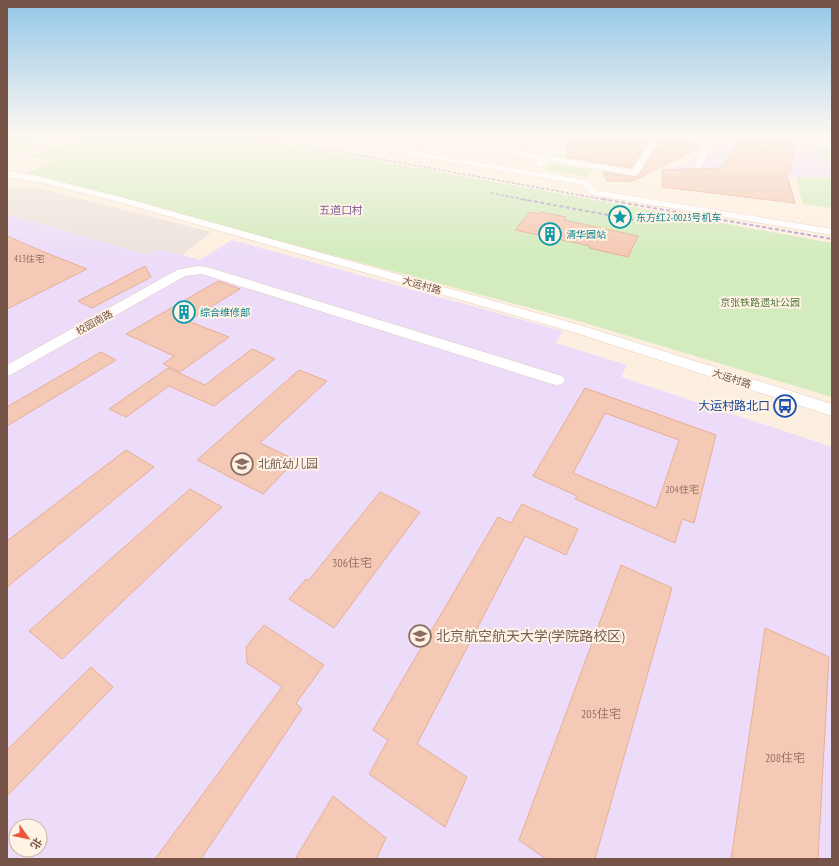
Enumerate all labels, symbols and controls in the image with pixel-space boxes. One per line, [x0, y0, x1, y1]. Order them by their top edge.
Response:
district label: 五道口村 [319, 203, 363, 217]
place icon: 东方红2-0023号机车 [607, 204, 633, 230]
place label: 东方红2-0023号机车 [636, 211, 721, 224]
building icon: 清华园站 [537, 221, 563, 247]
place label: 清华园站 [566, 228, 606, 241]
house number: 413住宅 [14, 253, 44, 264]
street label: 大运村路 [401, 274, 443, 297]
park label: 京张铁路遗址公园 [720, 296, 800, 309]
building icon: 综合维修部 [171, 299, 197, 325]
place label: 综合维修部 [200, 306, 250, 319]
street label: 校园南路 [74, 307, 115, 338]
street label: 大运村路 [711, 366, 753, 391]
bus stop icon: 大运村路北口 [772, 393, 798, 419]
place label: 大运村路北口 [698, 398, 770, 413]
school or university icon: 北航幼儿园 [229, 451, 255, 477]
place label: 北航幼儿园 [258, 456, 318, 471]
house number: 204住宅 [665, 483, 699, 496]
house number: 306住宅 [332, 555, 372, 570]
school or university icon: 北京航空航天大学(学院路校区) [407, 623, 433, 649]
place label: 北京航空航天大学(学院路校区) [436, 627, 625, 645]
house number: 205住宅 [581, 706, 621, 721]
house number: 208住宅 [765, 750, 805, 765]
north arrow [8, 818, 48, 858]
text: 北 [28, 835, 45, 852]

